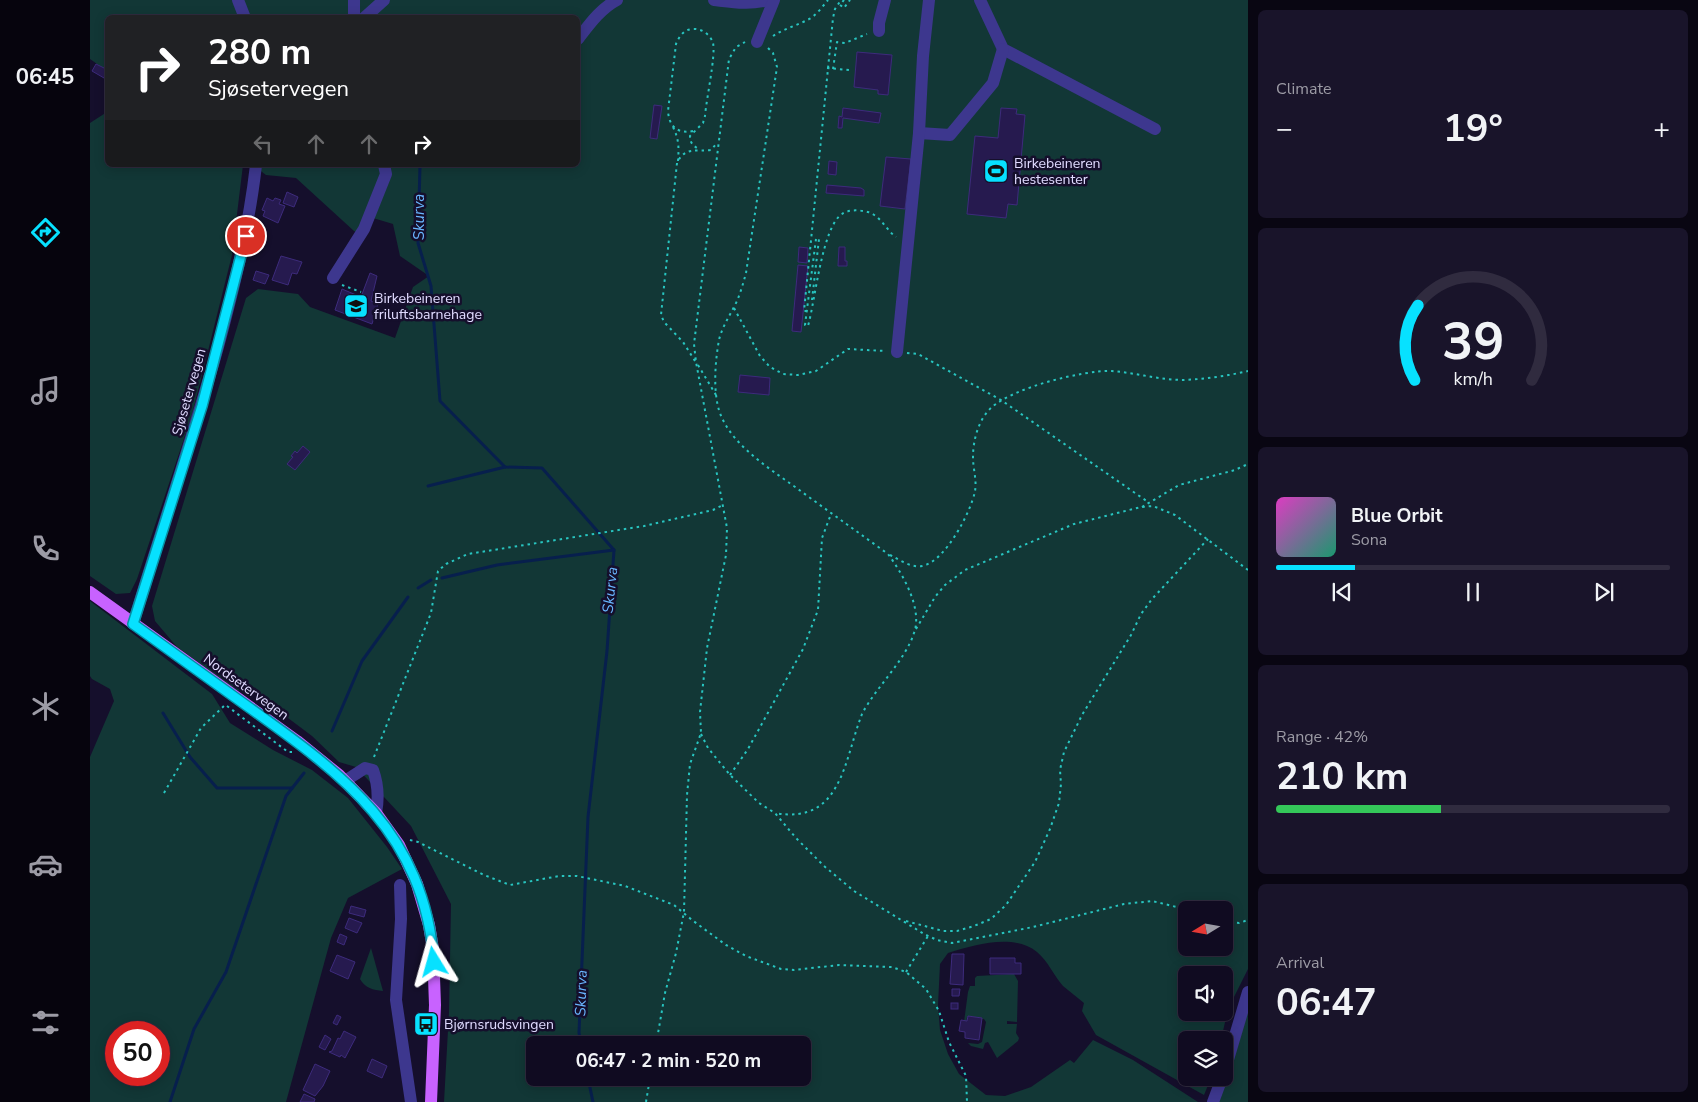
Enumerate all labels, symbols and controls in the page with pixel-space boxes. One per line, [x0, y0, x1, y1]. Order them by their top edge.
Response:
text: 280 m [208, 29, 311, 76]
icon: right [125, 35, 190, 100]
text: 06:45 [16, 62, 74, 92]
text: Sjøsetervegen [208, 74, 349, 104]
text: Climate [1276, 78, 1331, 100]
text: 19° [1443, 103, 1503, 154]
text: − [1276, 110, 1293, 148]
text: + [1653, 110, 1670, 148]
icon: left [249, 130, 277, 158]
icon: ahead [302, 130, 330, 158]
icon: ahead [355, 130, 383, 158]
icon: right [408, 130, 436, 158]
place label: Birkebeineren hestesenter [1014, 154, 1101, 189]
sports icon: Birkebeineren hestesenter [983, 158, 1009, 184]
water label: Skurva [409, 194, 429, 240]
icon: directions [28, 215, 63, 250]
pin [225, 215, 267, 257]
icon: arrive [232, 222, 260, 250]
place label: Birkebeineren friluftsbarnehage [374, 289, 482, 324]
school or university icon: Birkebeineren friluftsbarnehage [343, 293, 369, 319]
text: 39 [1442, 306, 1504, 377]
street label: Sjøsetervegen [167, 346, 211, 438]
text: km/h [1453, 367, 1493, 391]
icon: music [28, 373, 63, 408]
text: Blue Orbit [1351, 503, 1442, 529]
text: Sona [1351, 529, 1387, 551]
icon: phone [28, 531, 63, 566]
water label: Skurva [598, 566, 622, 614]
icon: previous [1328, 578, 1356, 606]
icon: pause [1459, 578, 1487, 606]
icon: next [1590, 578, 1618, 606]
street label: Nordsetervegen [199, 650, 293, 724]
icon: climate [28, 689, 63, 724]
text: Range · 42% [1276, 726, 1368, 748]
text: 210 km [1276, 751, 1408, 802]
icon: car [28, 847, 63, 882]
north arrow [1178, 901, 1232, 956]
map controls [1178, 901, 1233, 1086]
position arrow [407, 935, 459, 987]
text: Arrival [1276, 952, 1324, 974]
button: sound [1178, 966, 1233, 1021]
water label: Skurva [570, 969, 592, 1017]
text: 06:47 [1276, 977, 1377, 1028]
icon: filters [28, 1005, 63, 1040]
bus stop icon: Bjørnsrudsvingen [413, 1011, 439, 1037]
place label: Bjørnsrudsvingen [444, 1015, 554, 1034]
speed limit sign: 50 [105, 1021, 170, 1086]
button: layers [1178, 1031, 1233, 1086]
text: 06:47 · 2 min · 520 m [576, 1048, 761, 1074]

